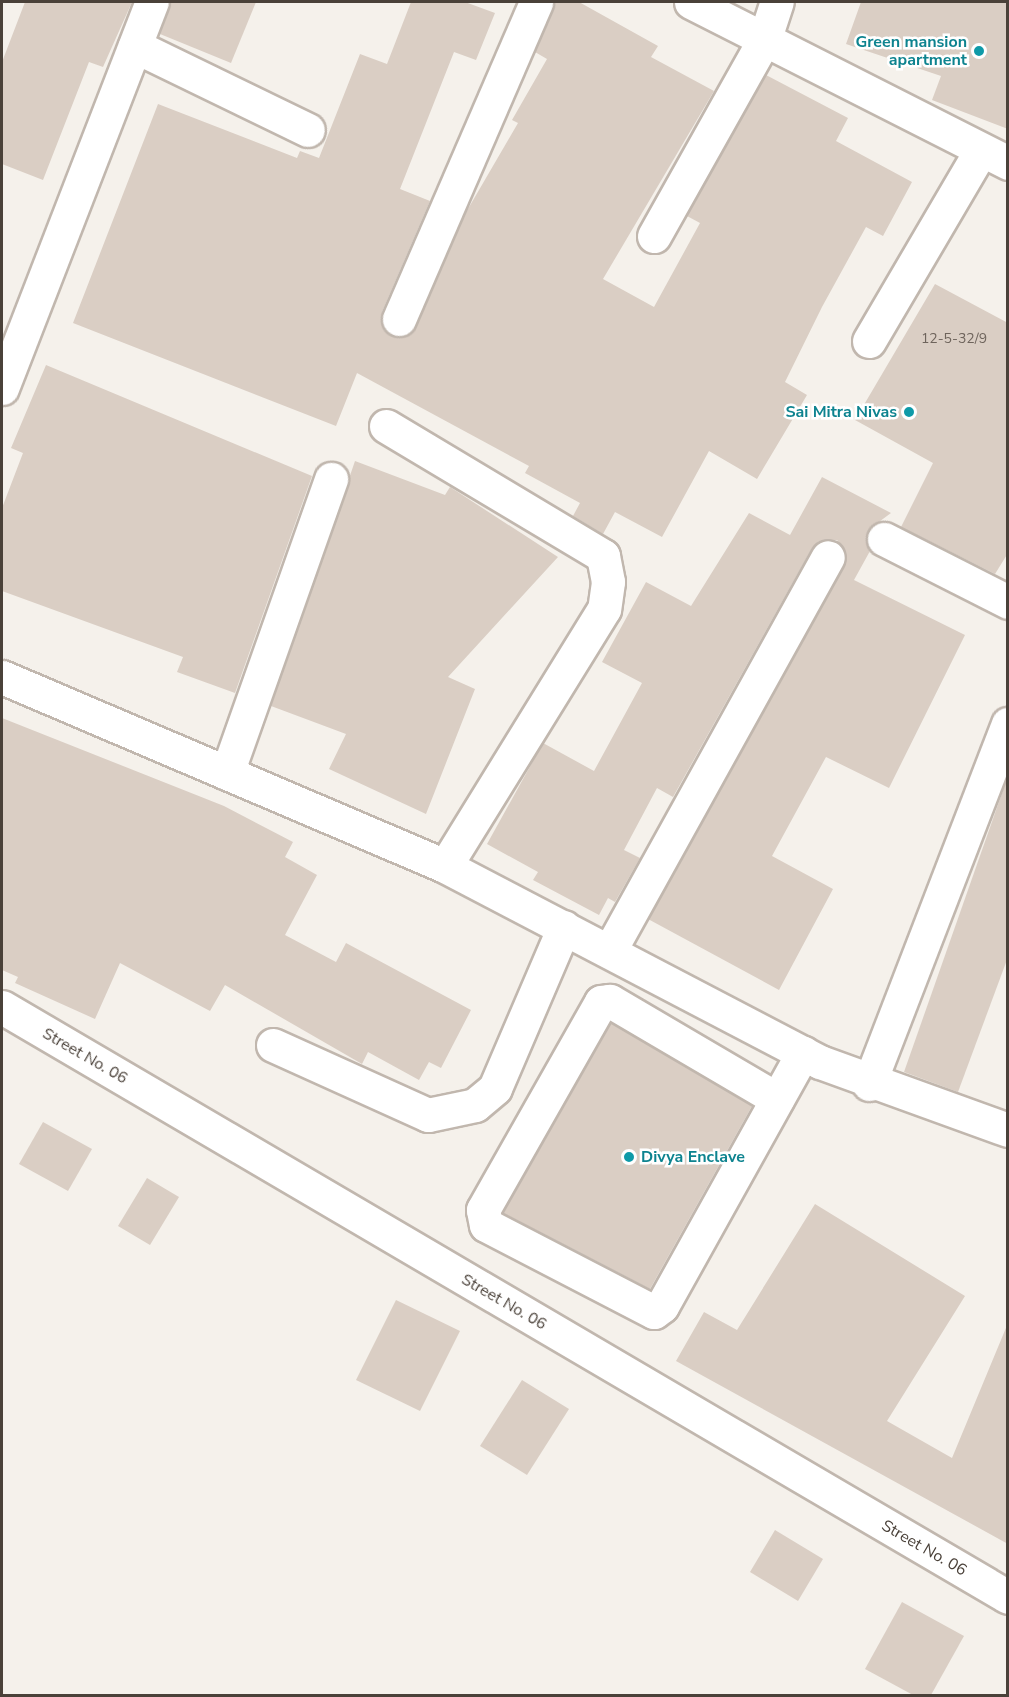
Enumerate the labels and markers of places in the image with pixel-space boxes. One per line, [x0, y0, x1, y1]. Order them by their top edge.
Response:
place label: Green mansion apartment [855, 32, 967, 70]
marker: Green mansion apartment [972, 44, 986, 58]
place label: Sai Mitra Nivas [785, 402, 897, 422]
marker: Sai Mitra Nivas [902, 405, 916, 419]
place label: Divya Enclave [641, 1147, 745, 1167]
marker: Divya Enclave [622, 1150, 636, 1164]

